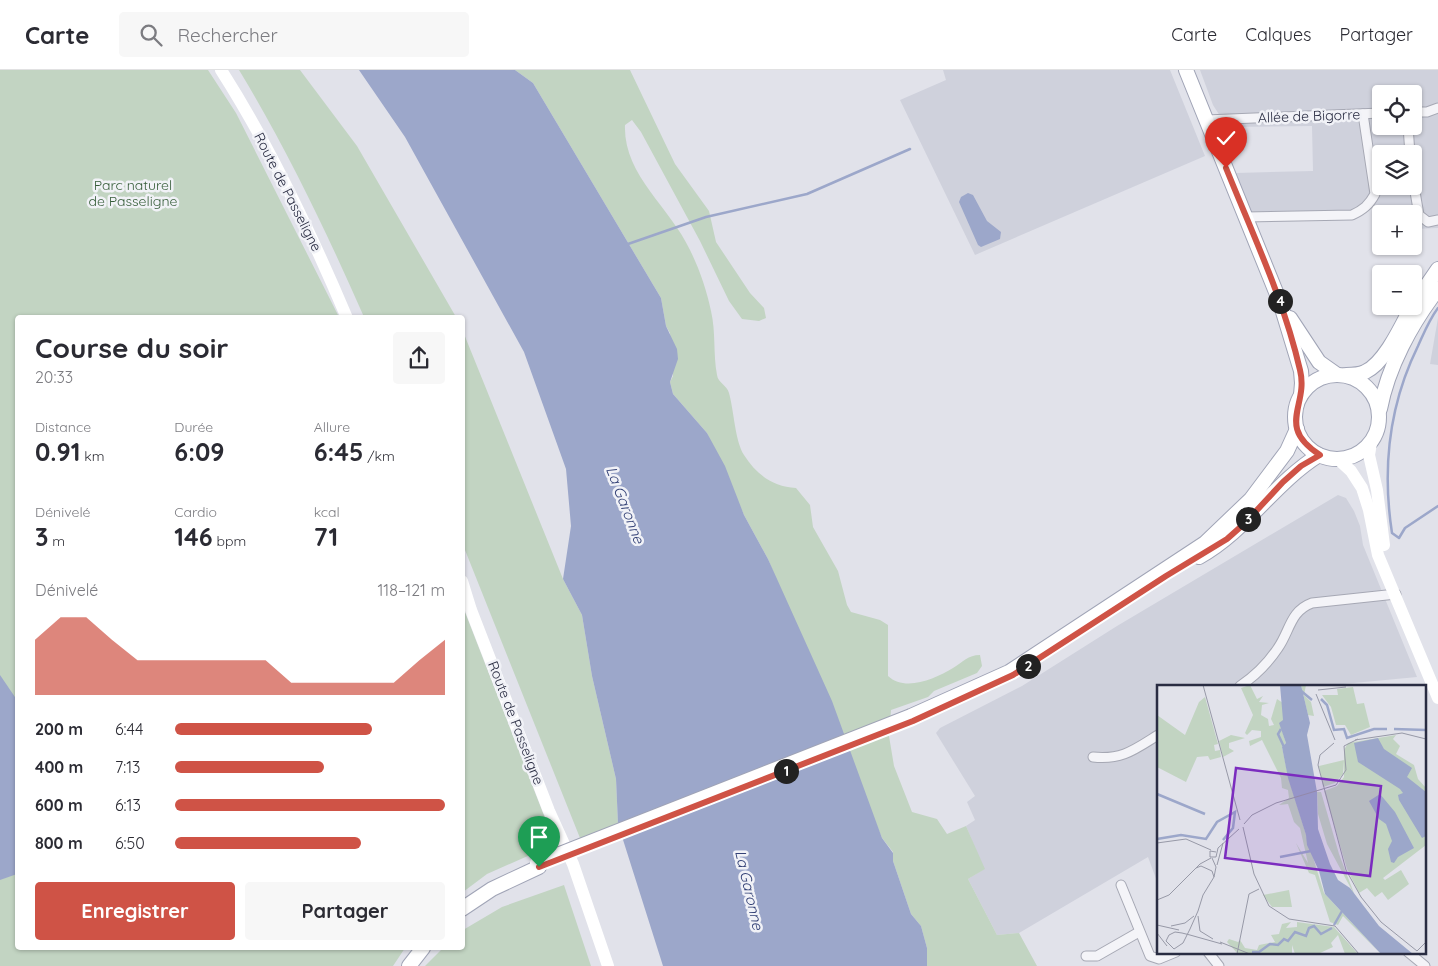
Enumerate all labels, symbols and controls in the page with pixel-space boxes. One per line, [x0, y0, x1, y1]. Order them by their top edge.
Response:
search box [119, 12, 469, 57]
text: Carte [25, 20, 89, 50]
icon: search [137, 21, 165, 49]
text: Rechercher [177, 23, 278, 47]
text: Carte [1171, 23, 1217, 46]
text: Calques [1245, 23, 1312, 46]
text: Partager [1340, 23, 1413, 46]
map controls [1372, 85, 1422, 315]
button: locate [1372, 85, 1422, 135]
street label: Allée de Bigorre [1257, 105, 1361, 127]
pin [1205, 117, 1247, 168]
icon: check [1212, 124, 1240, 152]
street label: Route de Passeligne [250, 129, 326, 255]
button: layers [1372, 145, 1422, 195]
park label: Parc naturel de Passeligne [89, 176, 178, 210]
button: + [1372, 205, 1422, 255]
button: − [1372, 265, 1422, 315]
pin: 4 [1268, 288, 1292, 314]
text: 4 [1276, 292, 1285, 310]
text: Course du soir [35, 330, 229, 365]
button: share [393, 332, 445, 384]
text: 20:33 [35, 367, 73, 387]
text: Distance [35, 418, 91, 436]
text: Durée [174, 418, 213, 436]
text: Allure [314, 418, 350, 436]
text: 0.91 [35, 436, 81, 467]
text: 6:09 [174, 436, 225, 467]
text: 6:45 [314, 436, 363, 467]
text: km [81, 447, 105, 465]
text: /km [363, 447, 395, 465]
water label: La Garonne [602, 464, 649, 547]
text: Dénivelé [35, 503, 90, 521]
text: Cardio [174, 503, 217, 521]
text: kcal [314, 503, 340, 521]
pin: 3 [1236, 506, 1260, 532]
text: 3 [1245, 510, 1252, 528]
text: 3 [35, 521, 48, 552]
text: 146 [174, 521, 213, 552]
text: 71 [314, 521, 338, 552]
text: m [48, 532, 65, 550]
text: bpm [213, 532, 246, 550]
text: Dénivelé [35, 580, 98, 600]
text: 118–121 m [377, 580, 445, 600]
pin: 2 [1016, 654, 1040, 678]
text: 2 [1025, 657, 1032, 675]
street label: Route de Passeligne [484, 659, 548, 788]
inset map [1157, 685, 1426, 954]
text: 200 m [35, 719, 83, 739]
text: 6:44 [115, 719, 143, 739]
text: 400 m [35, 757, 83, 777]
text: 7:13 [115, 757, 141, 777]
pin: 1 [774, 758, 798, 784]
text: 1 [784, 762, 789, 780]
text: 600 m [35, 795, 83, 815]
text: 6:13 [115, 795, 141, 815]
pin [518, 816, 560, 867]
icon: arrive [525, 823, 553, 851]
text: 800 m [35, 833, 83, 853]
text: 6:50 [115, 833, 145, 853]
water label: La Garonne [731, 848, 768, 932]
button: Enregistrer [35, 882, 235, 940]
button: Partager [245, 882, 445, 940]

